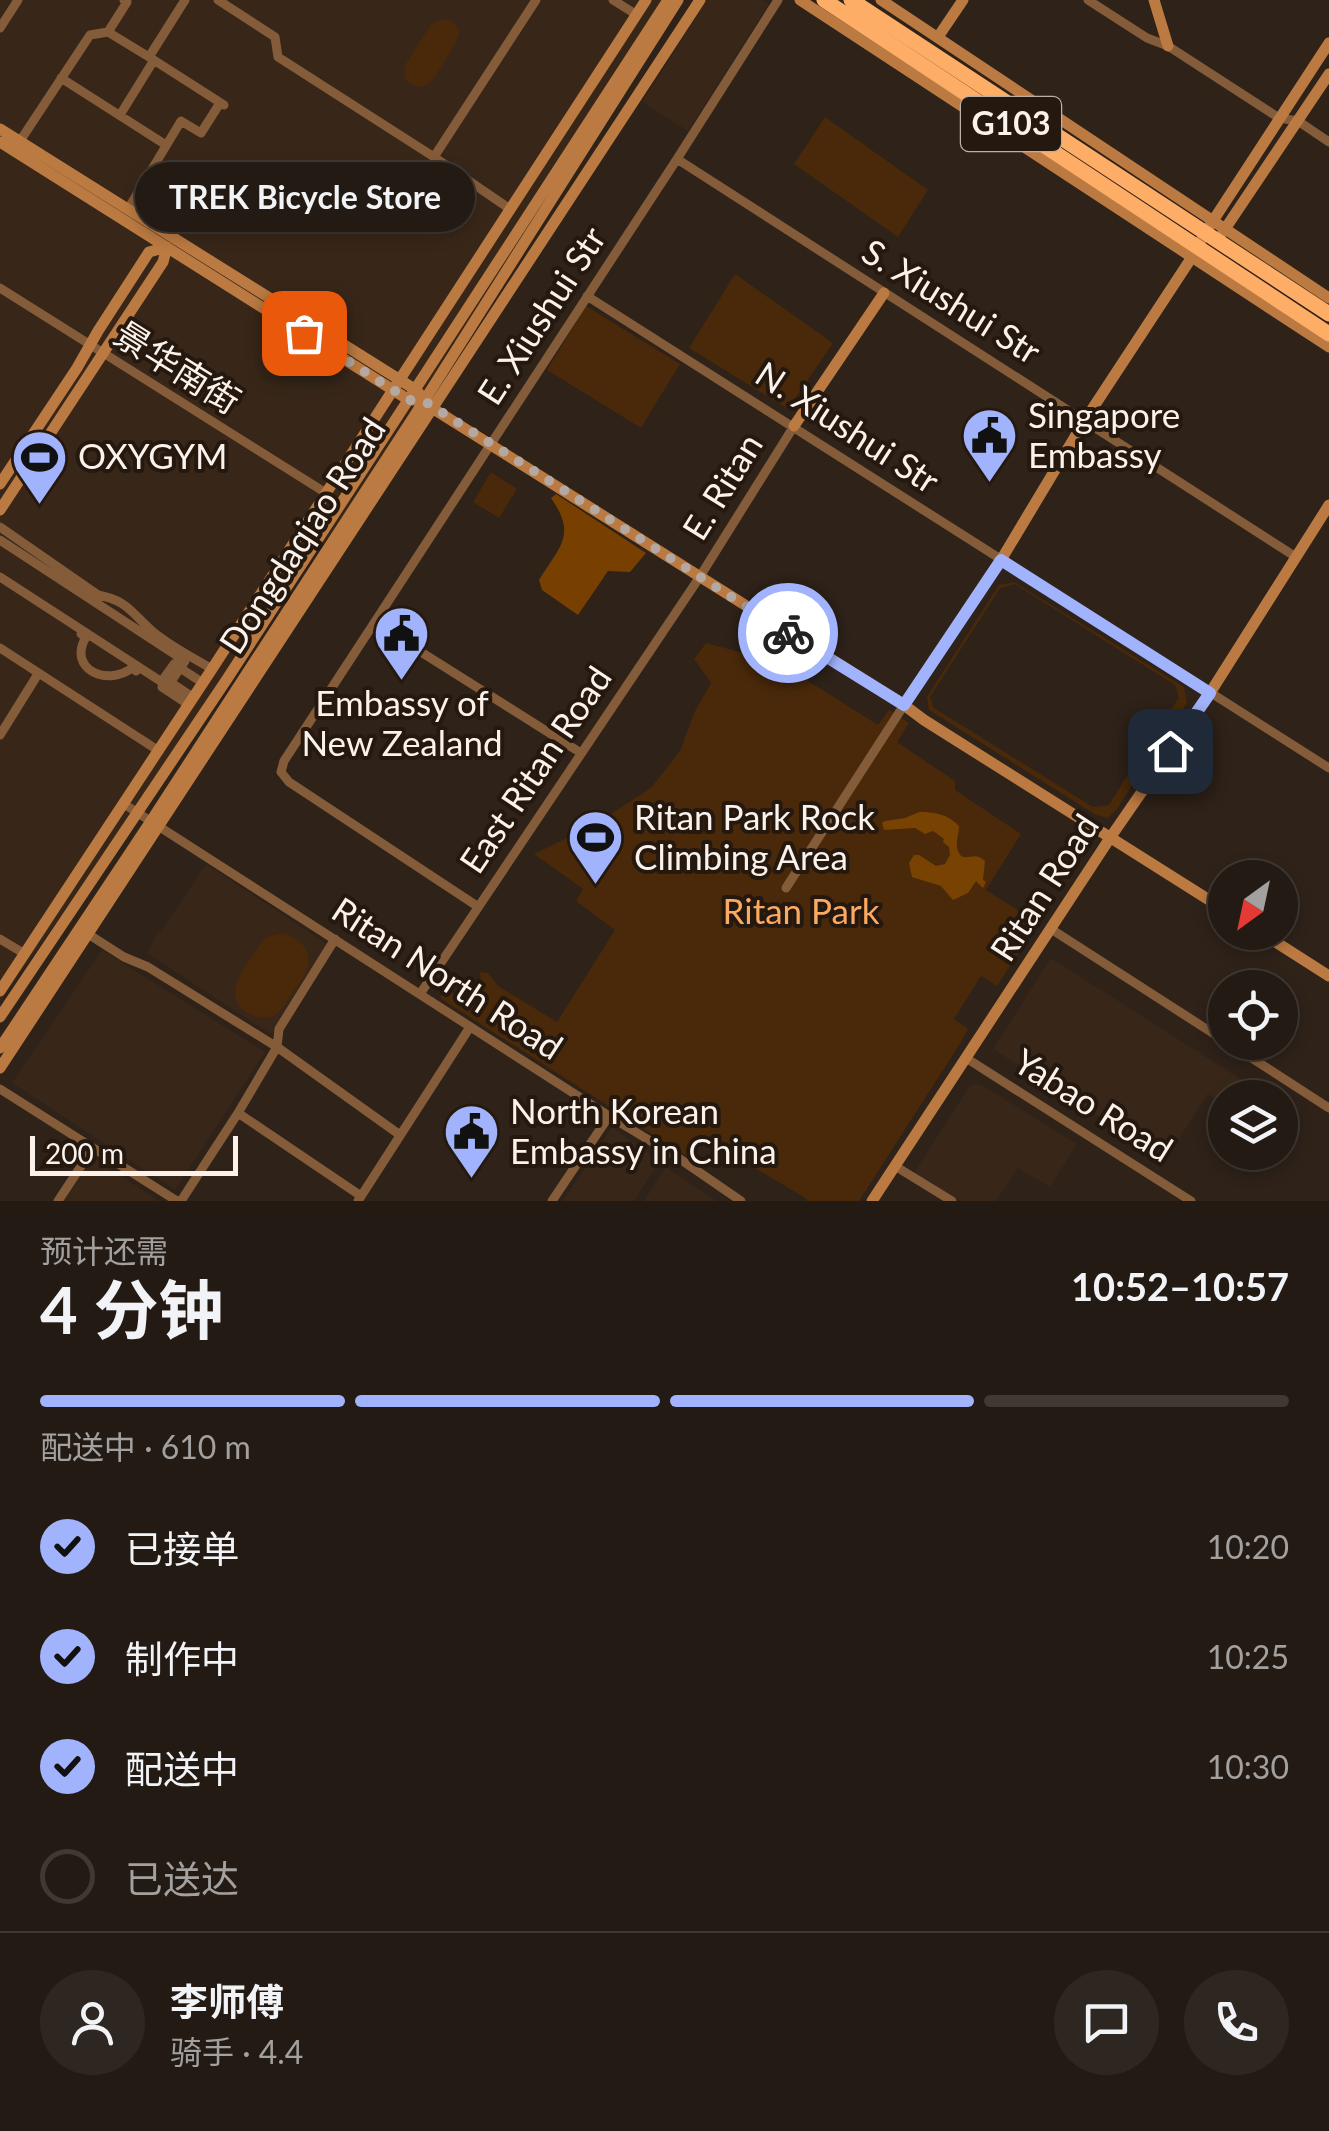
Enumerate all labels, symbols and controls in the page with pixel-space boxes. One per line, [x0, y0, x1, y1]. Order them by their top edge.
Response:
road number: G103 [961, 97, 1061, 151]
callout: TREK Bicycle Store [134, 163, 474, 233]
text: TREK Bicycle Store [169, 177, 441, 216]
street label: E. Xiushui Str [467, 218, 613, 412]
street label: S. Xiushui Str [855, 229, 1049, 372]
pin [262, 291, 347, 376]
icon: bag [277, 306, 332, 361]
street label: 景华南街 [108, 311, 249, 421]
street label: N. Xiushui Str [749, 352, 948, 501]
place label: Singapore Embassy [1028, 393, 1180, 475]
public building icon: Singapore Embassy [959, 406, 1019, 485]
street label: Dongdaqiao Road [209, 409, 393, 661]
street label: E. Ritan [672, 425, 770, 547]
sports icon: OXYGYM [9, 427, 69, 506]
place label: OXYGYM [78, 434, 228, 476]
courier [738, 583, 838, 683]
public building icon: Embassy of New Zealand [372, 603, 432, 682]
icon: bike [761, 606, 816, 661]
street label: East Ritan Road [450, 658, 619, 880]
place label: Embassy of New Zealand [301, 681, 503, 763]
pin [1128, 709, 1213, 794]
icon: home [1143, 724, 1198, 779]
place label: Ritan Park Rock Climbing Area [634, 795, 875, 877]
street label: Ritan Road [980, 806, 1106, 968]
sports icon: Ritan Park Rock Climbing Area [565, 808, 625, 887]
north arrow [1208, 860, 1298, 950]
map controls [1208, 860, 1298, 1170]
street label: Ritan North Road [325, 887, 571, 1067]
park label: Ritan Park [723, 889, 880, 931]
button: locate [1208, 970, 1298, 1060]
street label: Yabao Road [1007, 1039, 1181, 1169]
button: layers [1208, 1080, 1298, 1170]
place label: North Korean Embassy in China [510, 1089, 777, 1171]
public building icon: North Korean Embassy in China [441, 1102, 501, 1181]
scale bar [30, 1131, 238, 1176]
text: 200 m [45, 1136, 124, 1170]
text: 预计还需 [40, 1231, 168, 1270]
text: 10:52–10:57 [1071, 1263, 1289, 1309]
text: 4 分钟 [40, 1270, 224, 1348]
text: 配送中 · 610 m [40, 1427, 251, 1466]
icon: check [40, 1519, 95, 1574]
text: 已接单 [125, 1525, 239, 1571]
text: 10:20 [1207, 1527, 1289, 1566]
icon: check [40, 1629, 95, 1684]
text: 制作中 [125, 1635, 239, 1681]
text: 10:25 [1207, 1637, 1289, 1676]
icon: check [40, 1739, 95, 1794]
text: 配送中 [125, 1745, 239, 1791]
text: 10:30 [1207, 1747, 1289, 1786]
text: 已送达 [125, 1855, 239, 1901]
button: person [40, 1970, 145, 2075]
button: chat [1054, 1970, 1159, 2075]
button: phone [1184, 1970, 1289, 2075]
text: 李师傅 [170, 1978, 284, 2024]
text: 骑手 · 4.4 [170, 2032, 303, 2071]

